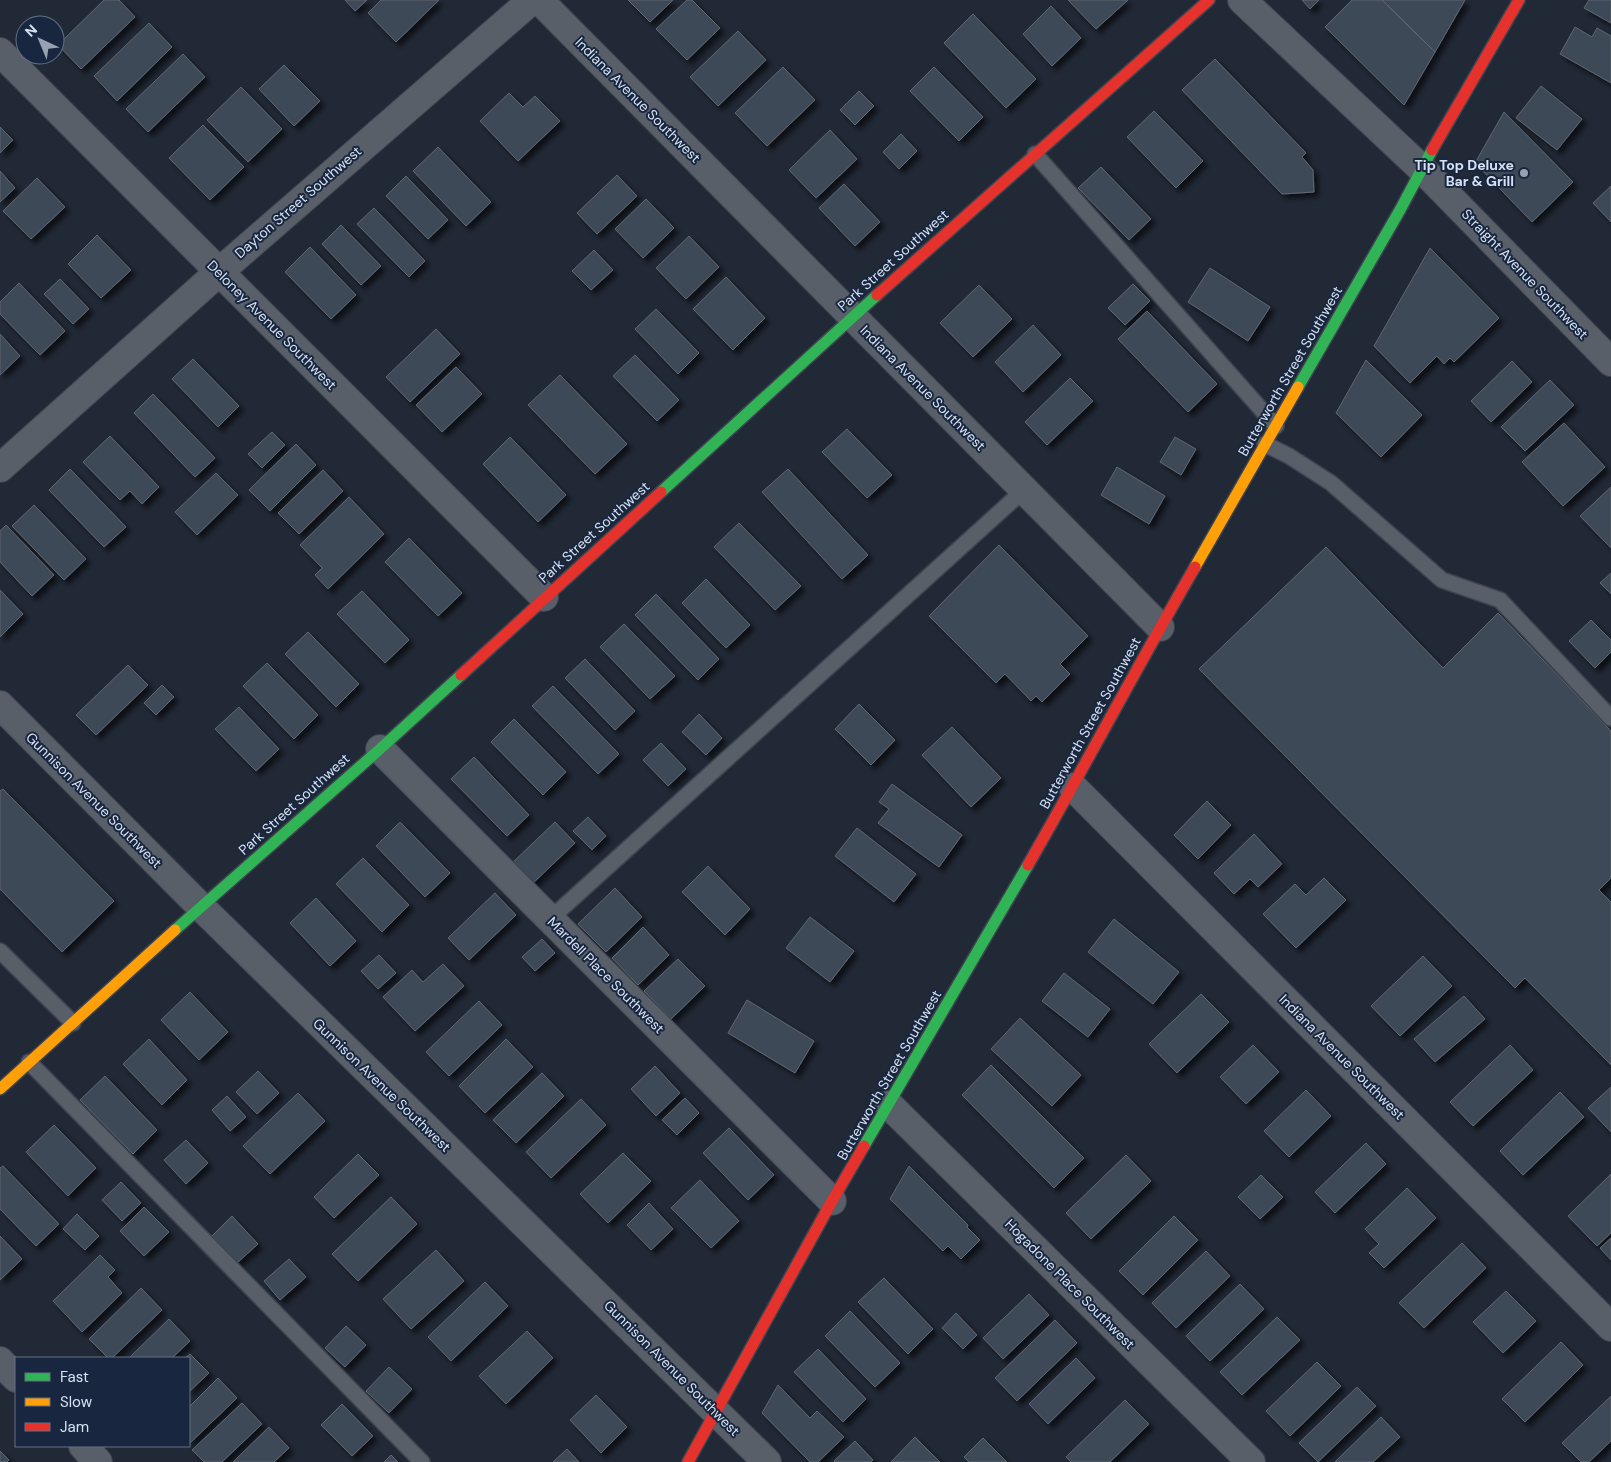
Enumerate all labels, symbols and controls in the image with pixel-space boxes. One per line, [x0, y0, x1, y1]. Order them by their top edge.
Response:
north arrow [15, 15, 65, 65]
text: N [21, 21, 41, 41]
street label: Indiana Avenue Southwest [571, 33, 705, 167]
street label: Dayton Street Southwest [231, 142, 365, 262]
place label: Tip Top Deluxe Bar & Grill [1415, 156, 1514, 190]
marker: Tip Top Deluxe Bar & Grill [1518, 167, 1530, 179]
street label: Park Street Southwest [834, 205, 952, 315]
street label: Straight Avenue Southwest [1458, 205, 1592, 343]
street label: Deloney Avenue Southwest [203, 256, 341, 394]
street label: Butterworth Street Southwest [1234, 283, 1346, 459]
street label: Indiana Avenue Southwest [856, 321, 990, 455]
street label: Park Street Southwest [535, 477, 653, 587]
street label: Butterworth Street Southwest [1035, 634, 1145, 812]
street label: Gunnison Avenue Southwest [22, 728, 166, 872]
street label: Park Street Southwest [235, 749, 353, 859]
street label: Mardell Place Southwest [544, 913, 668, 1037]
street label: Butterworth Street Southwest [833, 987, 945, 1163]
street label: Indiana Avenue Southwest [1275, 990, 1409, 1124]
street label: Gunnison Avenue Southwest [309, 1014, 455, 1156]
street label: Hogadone Place Southwest [1001, 1215, 1139, 1353]
street label: Gunnison Avenue Southwest [600, 1296, 744, 1440]
legend [15, 1357, 190, 1447]
text: Fast [60, 1367, 89, 1387]
text: Slow [60, 1392, 93, 1412]
text: Jam [60, 1417, 89, 1437]

